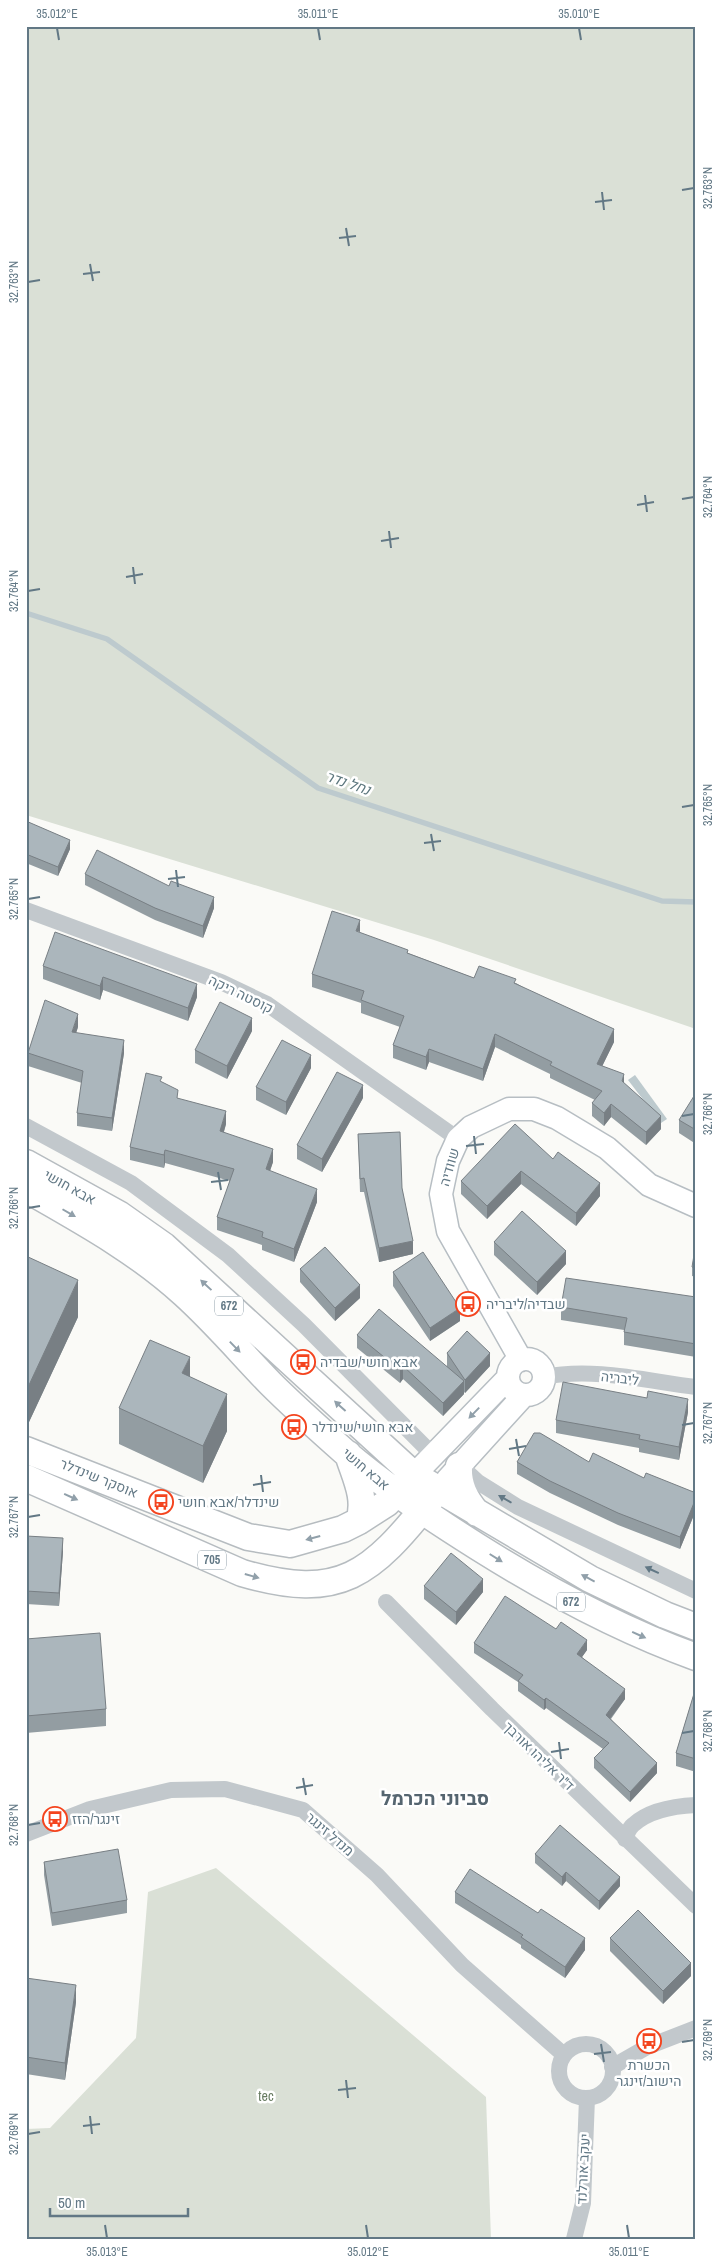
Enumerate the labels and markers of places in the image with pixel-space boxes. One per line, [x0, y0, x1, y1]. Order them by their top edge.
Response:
bus stop icon: שבדיה/ליבריה [455, 1291, 481, 1317]
place label: שבדיה/ליבריה [486, 1295, 566, 1313]
bus stop icon: אבא חושי/שבדיה [290, 1349, 316, 1375]
place label: אבא חושי/שבדיה [320, 1353, 418, 1371]
bus stop icon: אבא חושי/שינדלר [281, 1414, 307, 1440]
place label: אבא חושי/שינדלר [312, 1418, 413, 1436]
bus stop icon: שינדלר/אבא חושי [148, 1489, 174, 1515]
place label: שינדלר/אבא חושי [178, 1493, 279, 1511]
bus stop icon: זינגר/הזז [42, 1806, 68, 1832]
place label: זינגר/הזז [72, 1810, 120, 1828]
bus stop icon: הכשרת הישוב/זינגר [636, 2028, 662, 2054]
place label: הכשרת הישוב/זינגר [617, 2056, 681, 2090]

